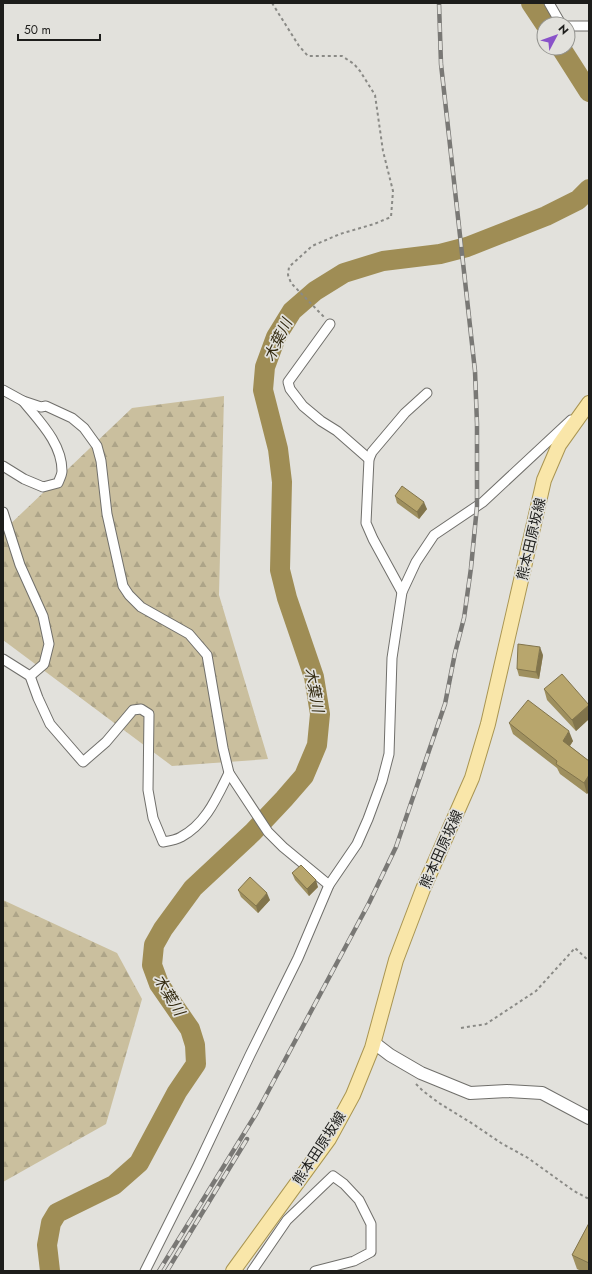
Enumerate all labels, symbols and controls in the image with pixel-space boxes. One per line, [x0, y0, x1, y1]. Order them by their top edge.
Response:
scale bar [18, 16, 100, 42]
north arrow [536, 16, 576, 56]
text: 50 m [24, 21, 51, 39]
text: N [555, 21, 572, 38]
water label: 木葉川 [258, 313, 299, 365]
street label: 熊本田原坂線 [512, 496, 550, 582]
water label: 木葉川 [299, 666, 329, 716]
street label: 熊本田原坂線 [415, 807, 467, 891]
water label: 木葉川 [148, 970, 191, 1022]
street label: 熊本田原坂線 [288, 1107, 350, 1189]

